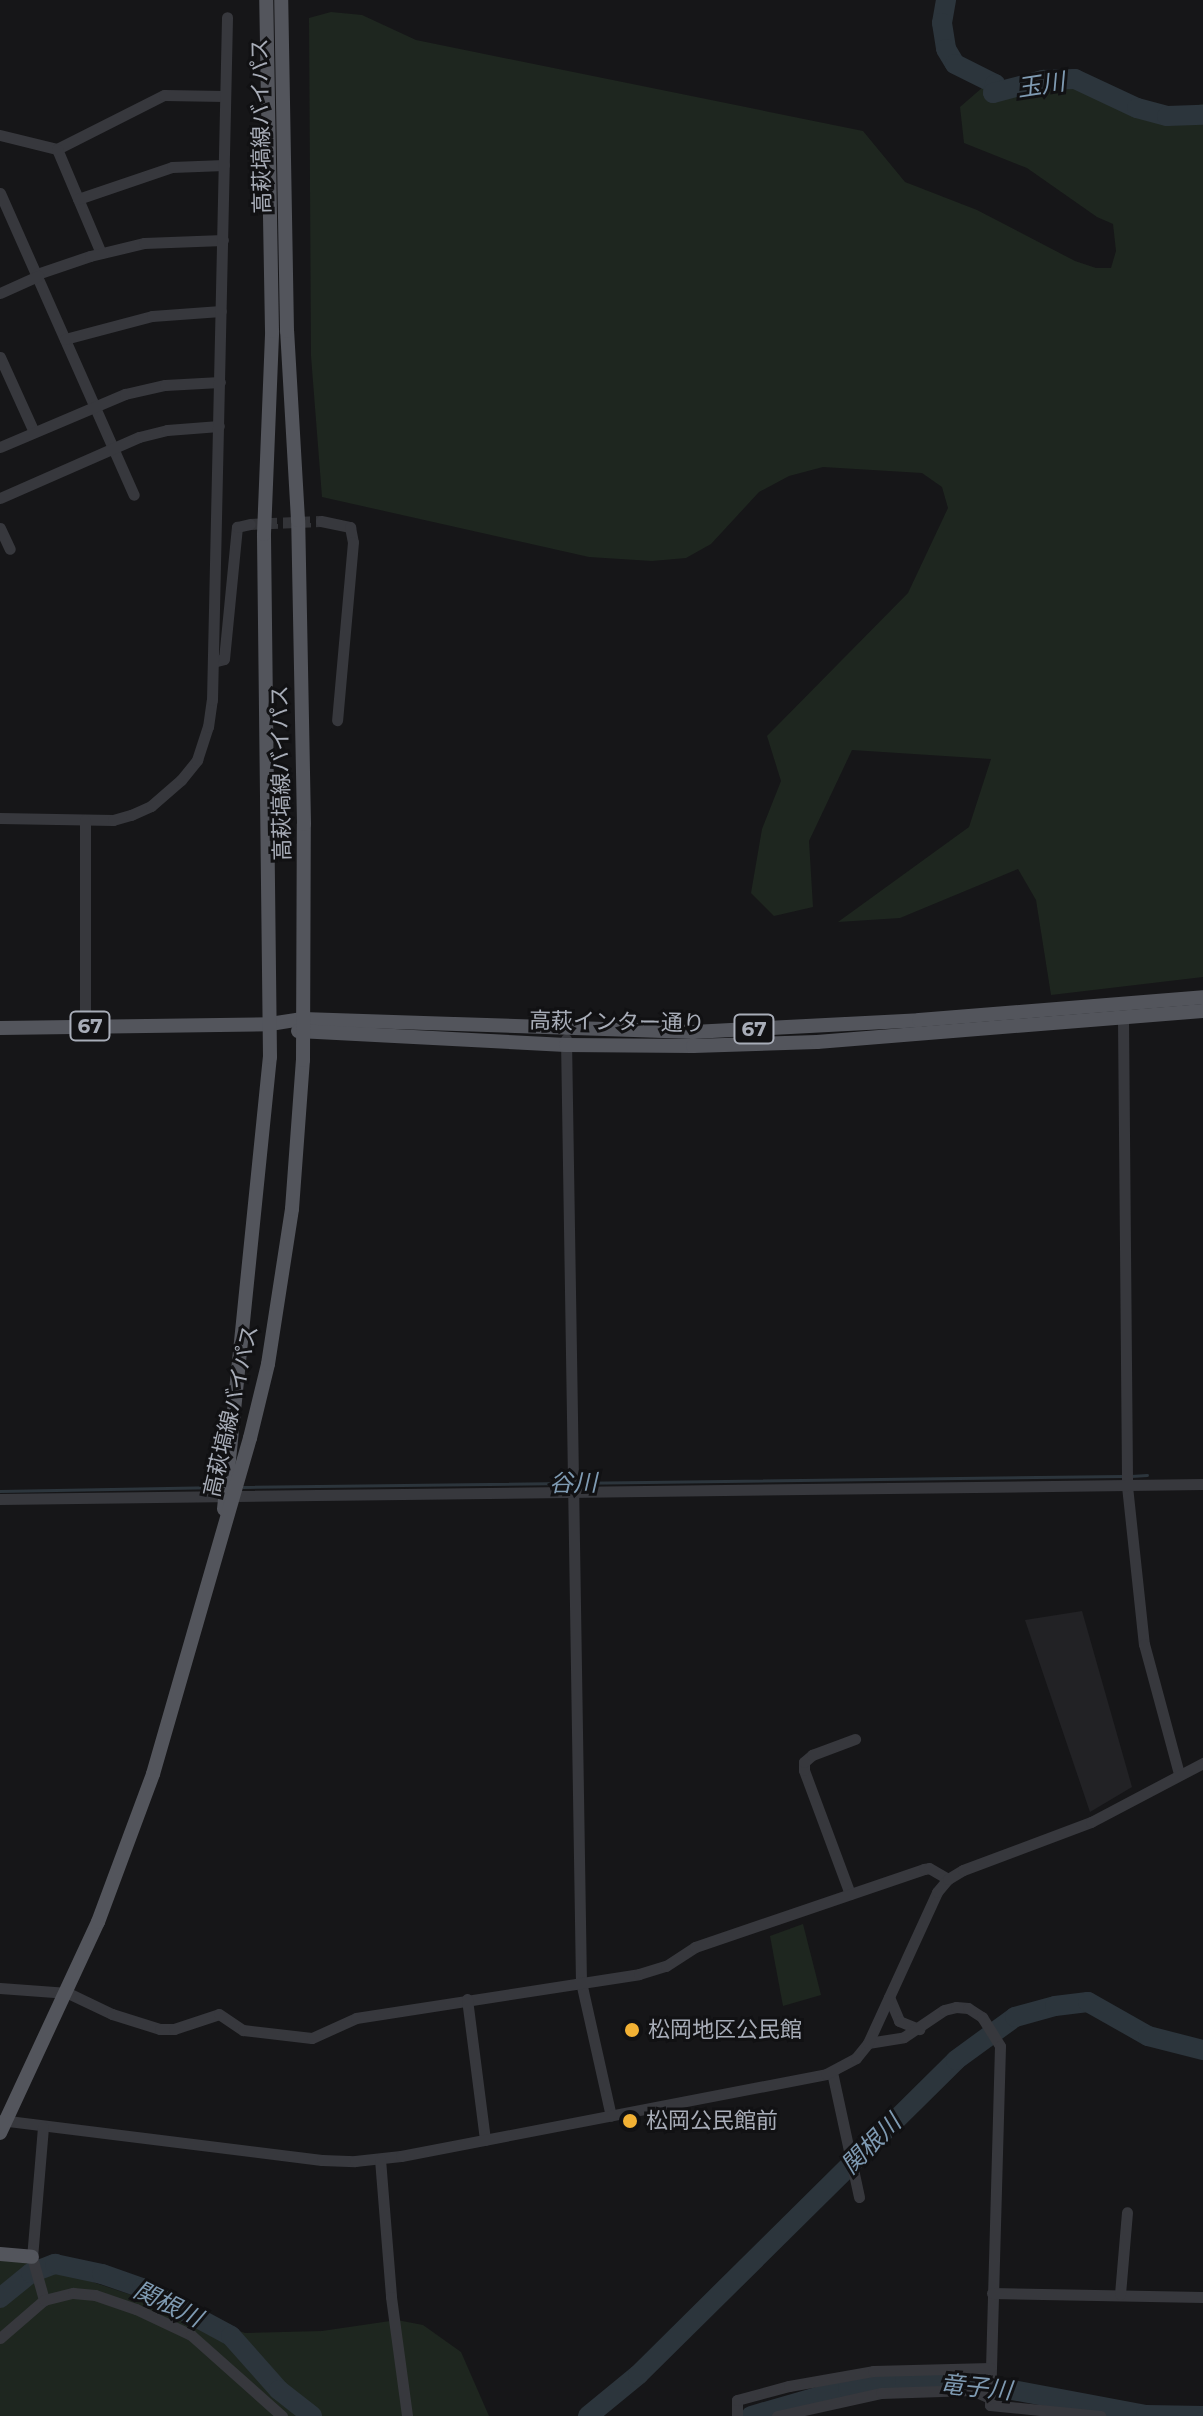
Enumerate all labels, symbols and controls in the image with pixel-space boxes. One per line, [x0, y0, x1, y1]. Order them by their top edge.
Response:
street label: 高萩塙線バイパス [246, 38, 276, 214]
water label: 玉川 [1015, 67, 1067, 103]
street label: 高萩塙線バイパス [266, 685, 296, 861]
street label: 高萩インター通り [529, 1007, 705, 1037]
road number: 67 [68, 1010, 112, 1042]
road number: 67 [732, 1013, 776, 1045]
street label: 高萩塙線バイパス [198, 1322, 264, 1500]
water label: 谷川 [549, 1468, 597, 1498]
place label: 松岡地区公民館 [648, 2017, 802, 2043]
marker: 松岡地区公民館 [623, 2021, 641, 2039]
place label: 松岡公民館前 [646, 2108, 778, 2134]
water label: 関根川 [835, 2108, 907, 2180]
marker: 松岡公民館前 [621, 2112, 639, 2130]
water label: 関根川 [129, 2275, 207, 2333]
water label: 竜子川 [939, 2369, 1013, 2405]

